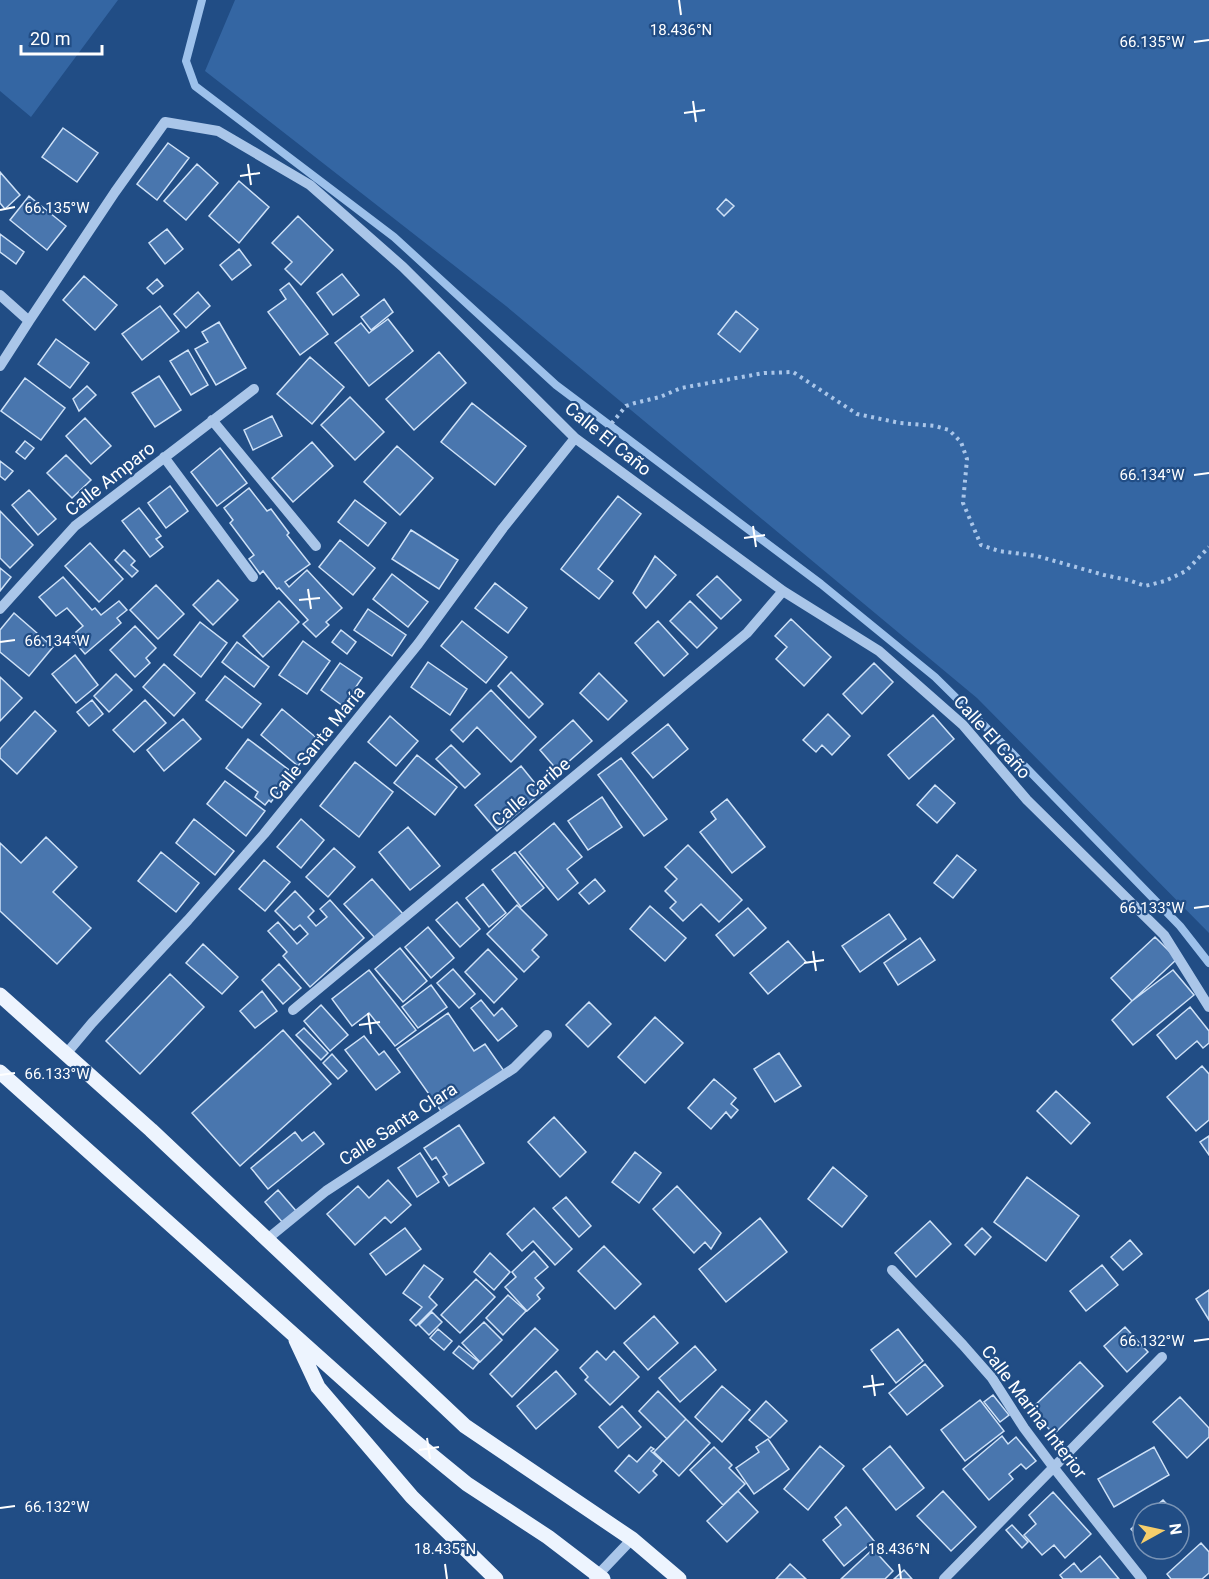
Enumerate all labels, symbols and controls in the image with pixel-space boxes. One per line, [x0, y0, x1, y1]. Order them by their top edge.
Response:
scale bar [21, 18, 102, 56]
text: 18.436°N [650, 21, 712, 39]
text: 20 m [30, 28, 70, 49]
text: 66.135°W [1119, 33, 1185, 51]
text: 66.135°W [24, 199, 90, 217]
street label: Calle El Caño [561, 397, 656, 480]
street label: Calle Amparo [61, 437, 159, 520]
text: 66.134°W [1119, 466, 1185, 484]
text: 66.134°W [24, 632, 90, 650]
street label: Calle Santa María [264, 681, 369, 804]
street label: Calle El Caño [949, 691, 1035, 783]
street label: Calle Caribe [487, 753, 574, 830]
text: 66.133°W [1119, 899, 1185, 917]
text: 66.133°W [24, 1065, 90, 1083]
street label: Calle Santa Clara [335, 1078, 461, 1169]
text: 66.132°W [1119, 1332, 1185, 1350]
street label: Calle Marina Interior [977, 1341, 1091, 1483]
text: 66.132°W [24, 1498, 90, 1516]
north arrow [1131, 1501, 1191, 1561]
text: N [1165, 1522, 1186, 1536]
text: 18.435°N [414, 1540, 476, 1558]
text: 18.436°N [868, 1540, 930, 1558]

